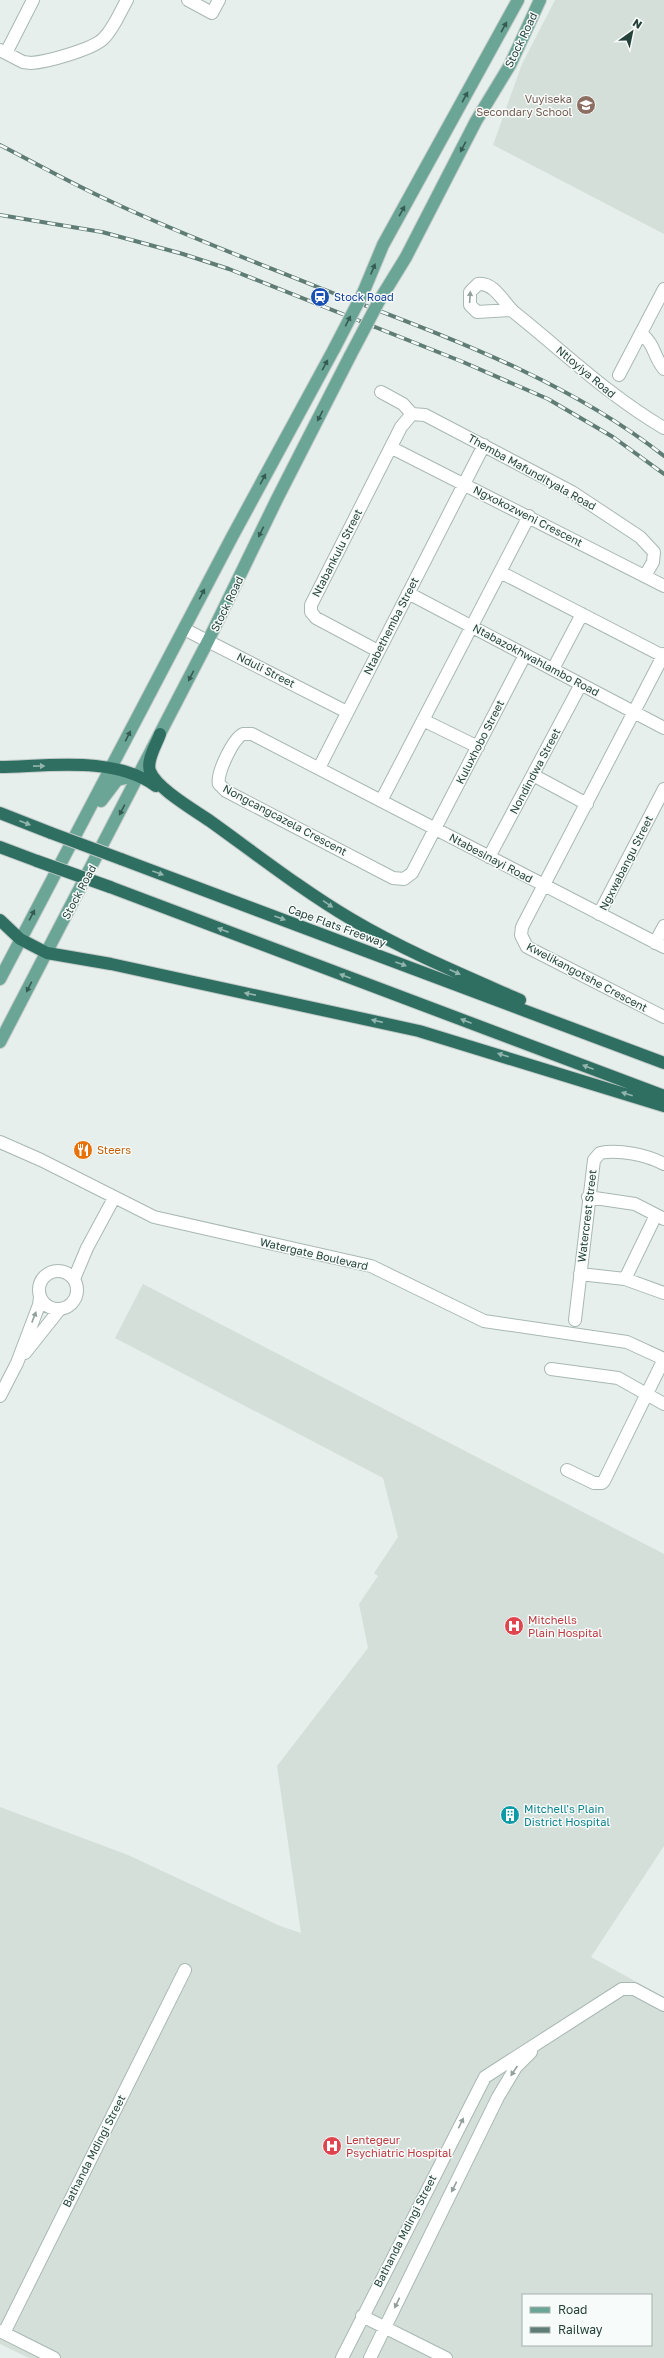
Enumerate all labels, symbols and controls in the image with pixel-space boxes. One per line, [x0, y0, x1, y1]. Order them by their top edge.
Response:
street label: Stock Road [502, 10, 539, 69]
north arrow [612, 12, 652, 52]
text: N [631, 15, 645, 31]
one-way arrow [500, 21, 507, 33]
one-way arrow [461, 91, 468, 103]
place label: Vuyiseka Secondary School [476, 92, 572, 118]
school or university icon: Vuyiseka Secondary School [575, 94, 597, 116]
one-way arrow [460, 142, 466, 153]
one-way arrow [399, 205, 405, 217]
one-way arrow [370, 264, 376, 275]
station icon: Stock Road [309, 286, 331, 308]
place label: Stock Road [334, 290, 394, 303]
one-way arrow [467, 291, 474, 303]
one-way arrow [345, 315, 351, 327]
street label: Ntloyiya Road [554, 343, 619, 400]
one-way arrow [322, 359, 328, 371]
one-way arrow [317, 410, 323, 422]
street label: Themba Mafundityala Road [466, 431, 599, 512]
one-way arrow [260, 474, 266, 485]
street label: Ngxokozweni Crescent [471, 482, 585, 549]
street label: Ntabankulu Street [309, 507, 364, 599]
one-way arrow [258, 526, 264, 538]
street label: Stock Road [208, 574, 245, 633]
street label: Ntabethemba Street [360, 575, 421, 677]
one-way arrow [199, 588, 205, 600]
street label: Ntabazokhwahlambo Road [471, 621, 602, 698]
street label: Nduli Street [235, 649, 297, 690]
one-way arrow [187, 670, 194, 682]
street label: Kuluxhobo Street [453, 698, 506, 786]
street label: Nondindwa Street [506, 726, 563, 816]
one-way arrow [125, 730, 132, 742]
one-way arrow [33, 763, 45, 770]
street label: Nongcangcazela Crescent [221, 781, 349, 858]
one-way arrow [118, 804, 125, 815]
street label: Ngxwabangu Street [596, 813, 655, 912]
one-way arrow [20, 821, 32, 827]
street label: Ntabesinayi Road [447, 830, 535, 885]
street label: Stock Road [59, 862, 98, 921]
one-way arrow [152, 870, 164, 876]
one-way arrow [323, 900, 333, 908]
street label: Cape Flats Freeway [287, 902, 388, 949]
one-way arrow [29, 910, 36, 921]
one-way arrow [274, 916, 286, 922]
one-way arrow [217, 927, 229, 933]
street label: Kwelikangotshe Crescent [525, 939, 650, 1014]
one-way arrow [396, 961, 408, 967]
one-way arrow [450, 969, 462, 975]
one-way arrow [338, 972, 350, 978]
one-way arrow [25, 981, 32, 993]
one-way arrow [244, 990, 257, 996]
one-way arrow [371, 1018, 384, 1024]
one-way arrow [460, 1018, 472, 1024]
one-way arrow [496, 1052, 508, 1058]
one-way arrow [582, 1064, 594, 1070]
one-way arrow [621, 1091, 633, 1097]
restaurant icon: Steers [72, 1139, 94, 1161]
place label: Steers [97, 1143, 131, 1156]
street label: Watercrest Street [574, 1169, 599, 1263]
street label: Watergate Boulevard [259, 1235, 370, 1272]
one-way arrow [32, 1311, 38, 1323]
place label: Mitchells Plain Hospital [528, 1613, 603, 1639]
hospital icon: Mitchells Plain Hospital [503, 1615, 525, 1637]
place label: Mitchell's Plain District Hospital [524, 1802, 610, 1828]
building icon: Mitchell's Plain District Hospital [499, 1804, 521, 1826]
one-way arrow [510, 2066, 518, 2076]
street label: Bathanda Mdingi Street [60, 2092, 128, 2209]
one-way arrow [458, 2117, 464, 2129]
place label: Lentegeur Psychiatric Hospital [346, 2133, 452, 2159]
hospital icon: Lentegeur Psychiatric Hospital [321, 2135, 343, 2157]
street label: Bathanda Mdingi Street [371, 2172, 439, 2289]
one-way arrow [451, 2181, 457, 2192]
legend [522, 2294, 652, 2346]
one-way arrow [394, 2298, 400, 2309]
text: Road [558, 2302, 587, 2317]
text: Railway [558, 2322, 603, 2337]

